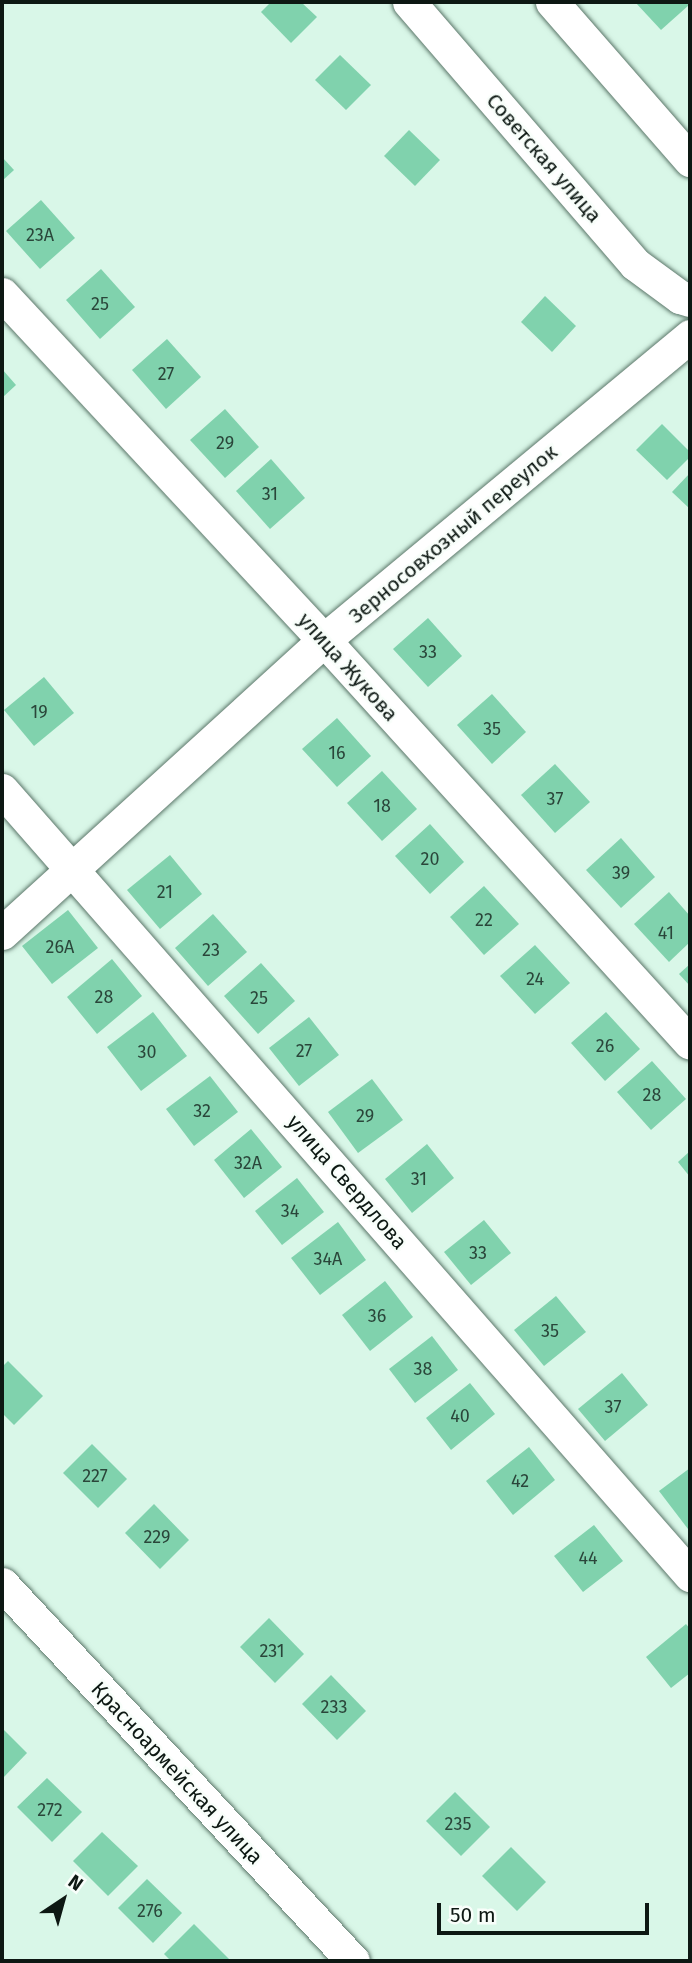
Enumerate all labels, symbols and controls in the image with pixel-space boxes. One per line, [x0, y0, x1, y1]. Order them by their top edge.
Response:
street label: Советская улица [481, 88, 607, 228]
house number: 23А [26, 224, 54, 246]
house number: 25 [91, 293, 109, 315]
house number: 27 [158, 363, 174, 385]
house number: 29 [216, 432, 234, 454]
street label: Зерносовхозный переулок [344, 439, 562, 629]
house number: 31 [262, 483, 278, 505]
street label: улица Жукова [293, 607, 403, 727]
house number: 33 [419, 641, 437, 663]
house number: 19 [30, 701, 48, 723]
house number: 35 [483, 718, 501, 740]
house number: 16 [328, 742, 346, 764]
house number: 37 [547, 788, 563, 810]
house number: 18 [373, 795, 391, 817]
house number: 20 [421, 848, 439, 870]
house number: 39 [612, 862, 630, 884]
house number: 21 [157, 881, 173, 903]
house number: 22 [475, 909, 493, 931]
house number: 41 [658, 922, 674, 944]
house number: 26А [46, 936, 74, 958]
house number: 23 [202, 939, 220, 961]
house number: 24 [526, 968, 544, 990]
house number: 28 [95, 986, 113, 1008]
house number: 25 [250, 987, 268, 1009]
house number: 26 [596, 1035, 614, 1057]
house number: 27 [296, 1040, 312, 1062]
house number: 30 [137, 1041, 157, 1063]
house number: 28 [643, 1084, 661, 1106]
house number: 32 [193, 1100, 211, 1122]
house number: 29 [356, 1105, 374, 1127]
street label: улица Свердлова [282, 1110, 412, 1254]
house number: 32А [234, 1152, 262, 1174]
house number: 31 [411, 1168, 427, 1190]
house number: 34 [281, 1200, 299, 1222]
house number: 33 [469, 1242, 487, 1264]
house number: 34А [314, 1248, 342, 1270]
house number: 36 [368, 1305, 386, 1327]
house number: 35 [541, 1320, 559, 1342]
house number: 38 [414, 1358, 432, 1380]
house number: 37 [605, 1396, 621, 1418]
house number: 40 [450, 1405, 470, 1427]
house number: 227 [82, 1465, 108, 1487]
house number: 42 [511, 1470, 529, 1492]
house number: 229 [143, 1526, 171, 1548]
house number: 44 [578, 1547, 598, 1569]
house number: 231 [259, 1640, 285, 1662]
street label: Красноармейская улица [86, 1677, 268, 1869]
house number: 233 [321, 1696, 347, 1718]
house number: 272 [37, 1799, 63, 1821]
house number: 235 [445, 1813, 471, 1835]
north arrow [28, 1865, 98, 1935]
text: N [64, 1870, 87, 1896]
scale bar [440, 1890, 652, 1934]
house number: 276 [137, 1900, 163, 1922]
text: 50 m [450, 1902, 496, 1928]

